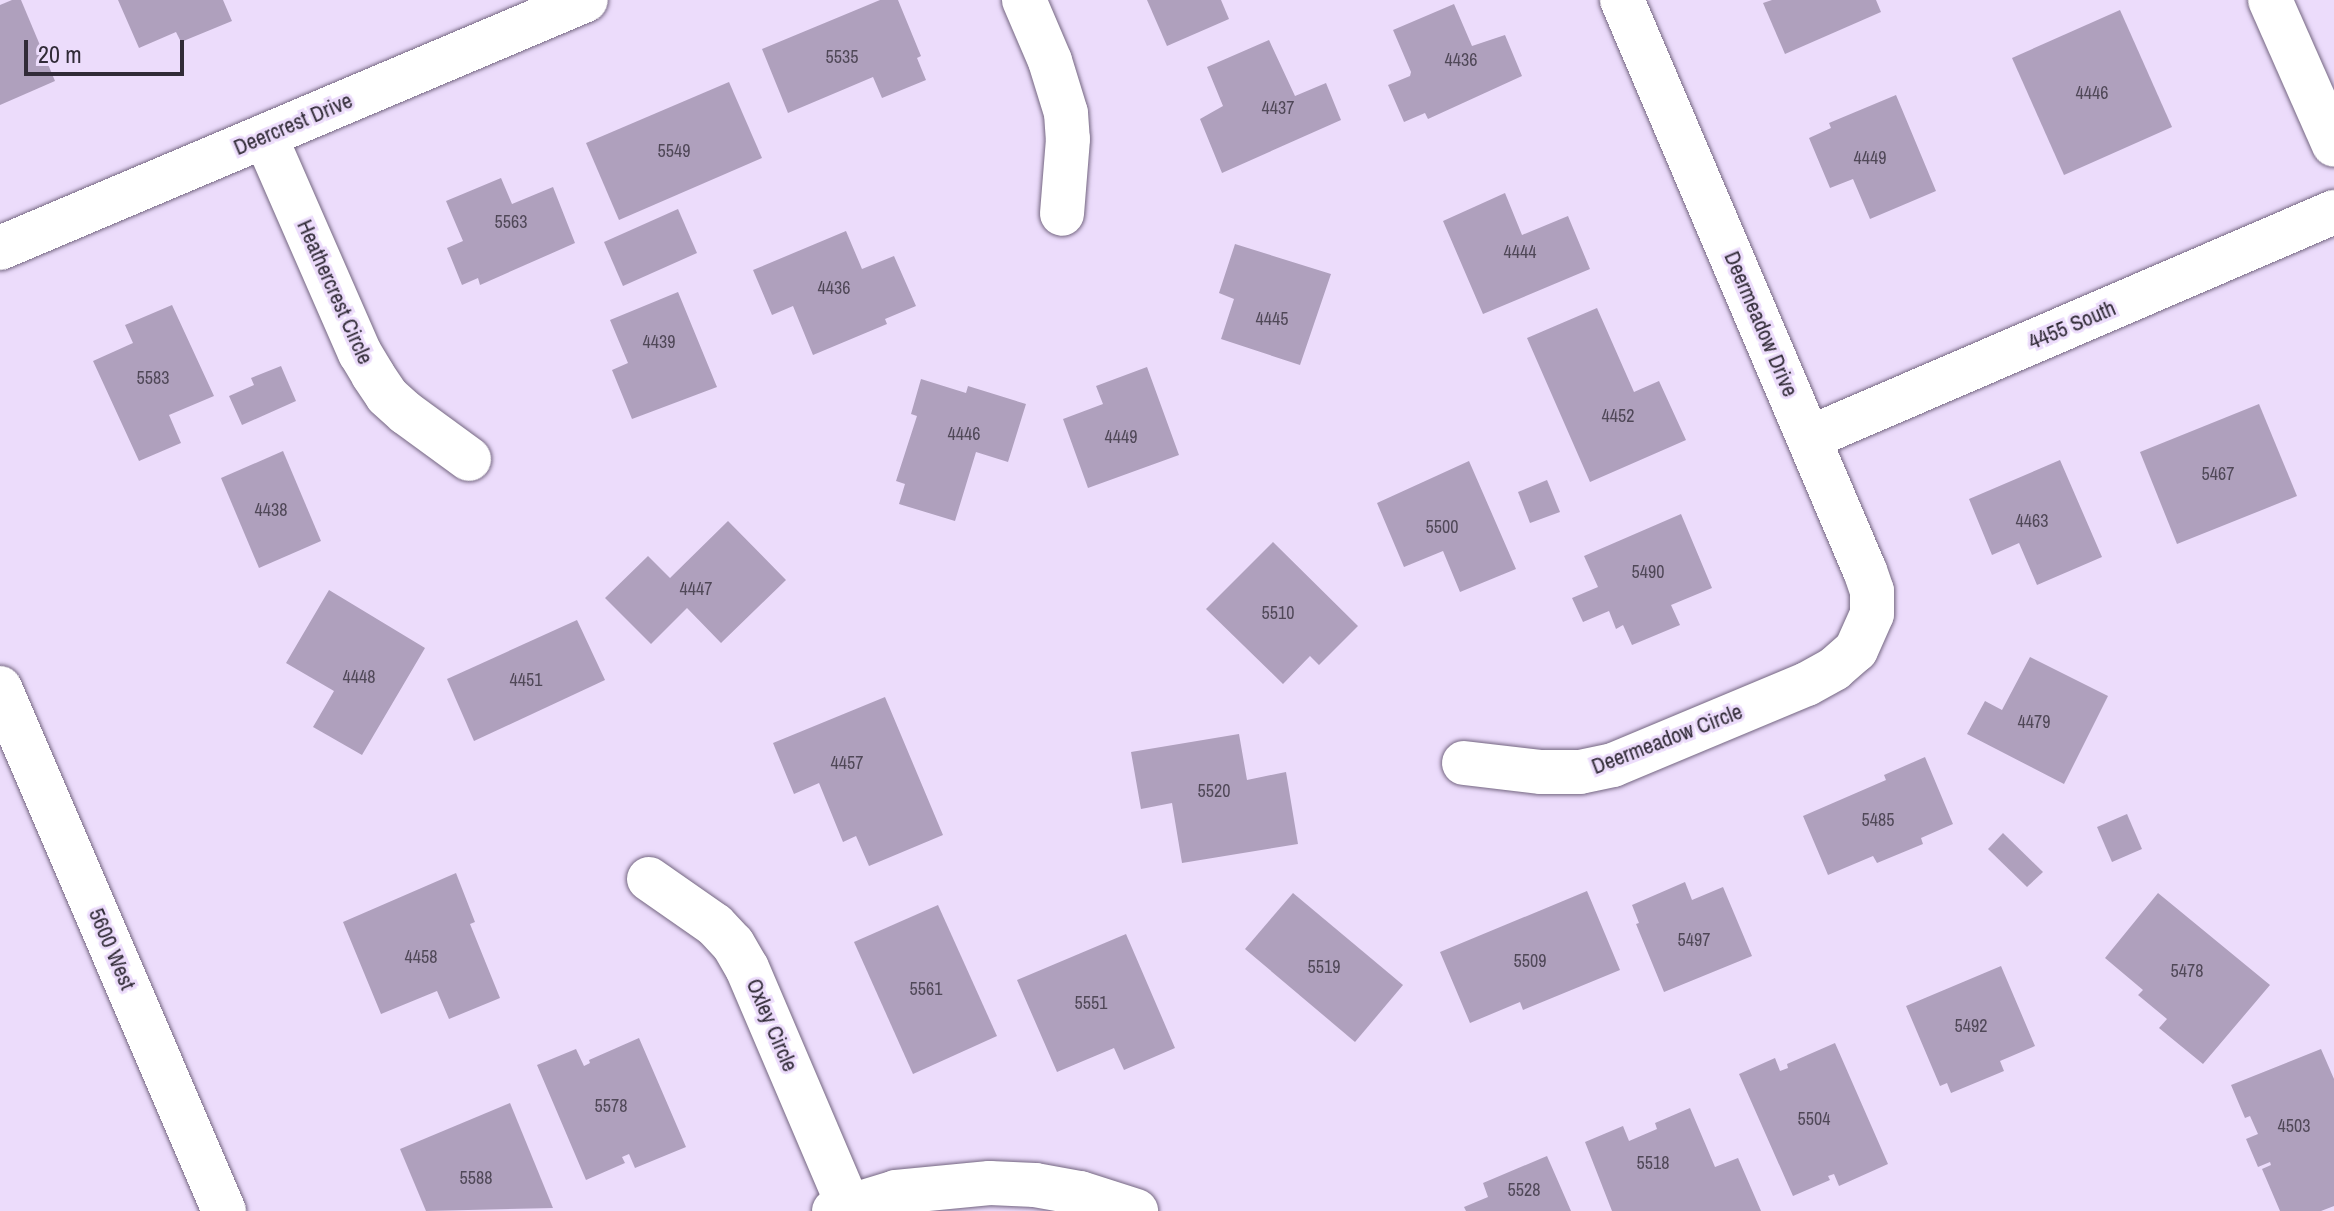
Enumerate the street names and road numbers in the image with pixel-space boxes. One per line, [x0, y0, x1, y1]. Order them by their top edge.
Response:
street label: Deercrest Drive [230, 87, 356, 161]
street label: Heathercrest Circle [291, 216, 379, 368]
street label: Deermeadow Drive [1718, 247, 1804, 401]
street label: 4455 South [2024, 295, 2120, 355]
street label: Deermeadow Circle [1588, 698, 1746, 780]
street label: 5600 West [83, 904, 141, 994]
street label: Oxley Circle [741, 975, 803, 1075]

